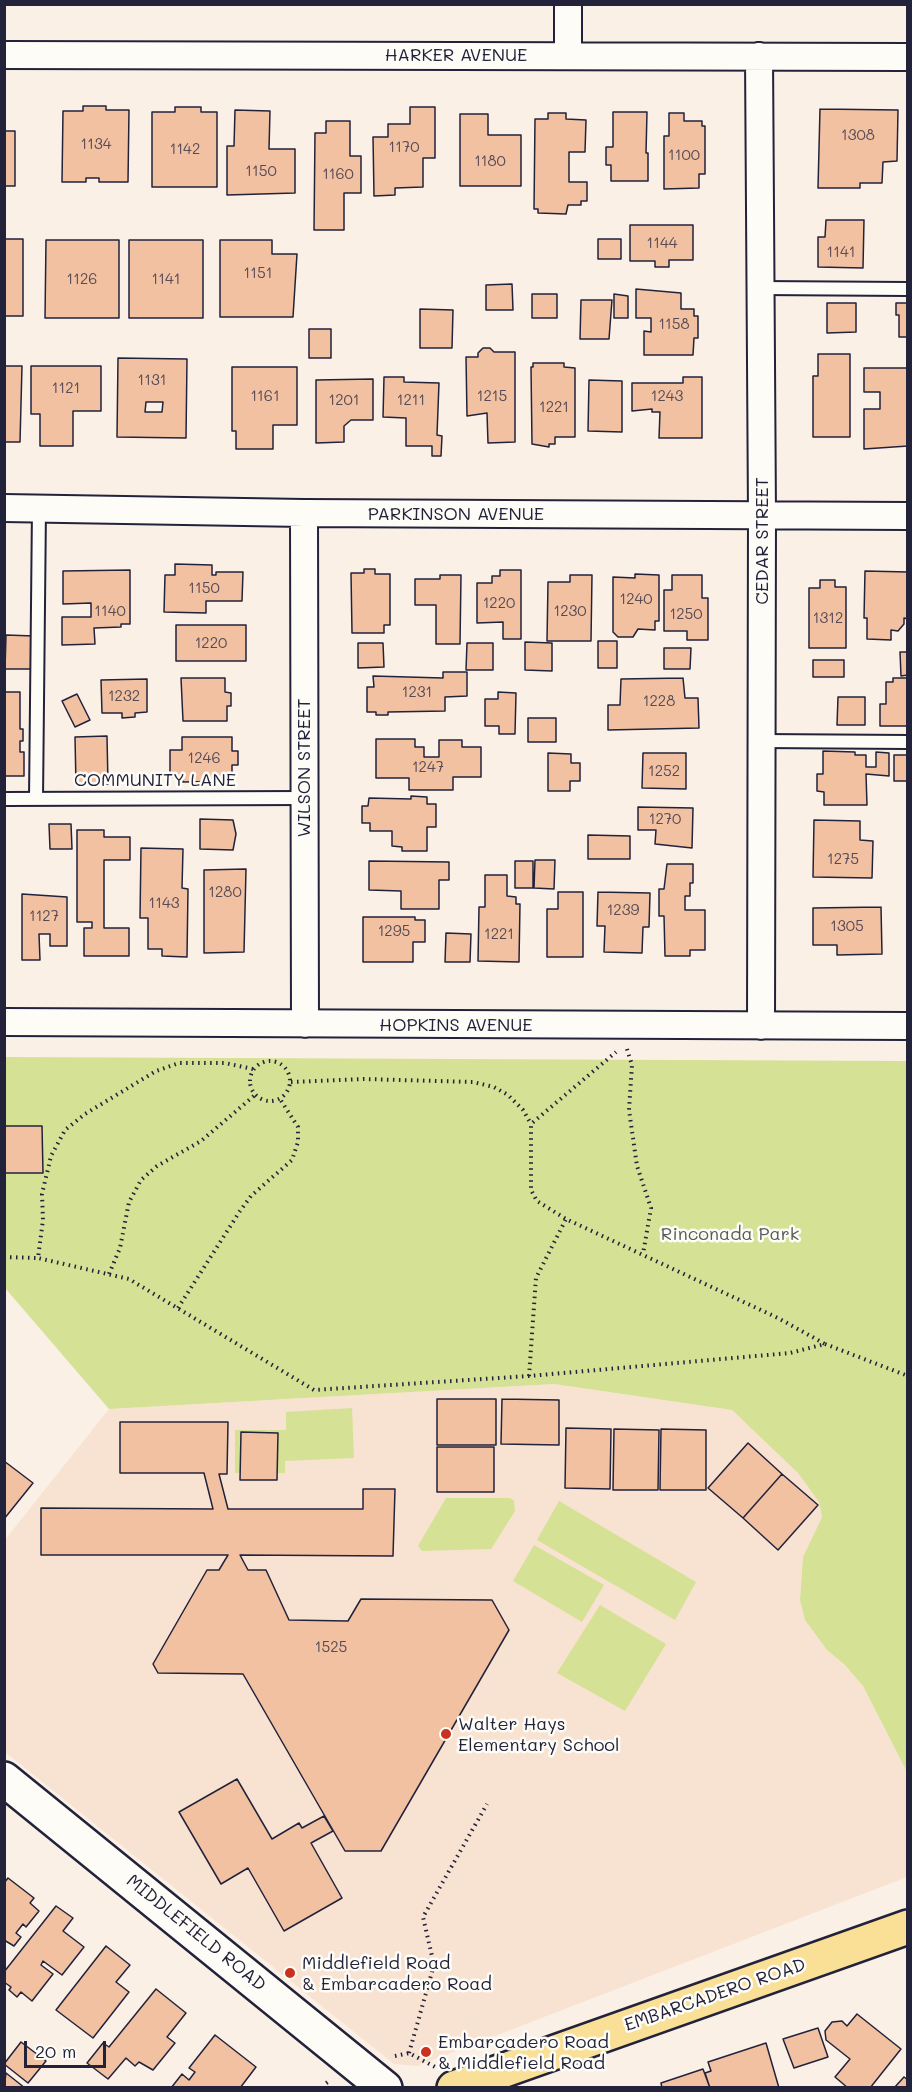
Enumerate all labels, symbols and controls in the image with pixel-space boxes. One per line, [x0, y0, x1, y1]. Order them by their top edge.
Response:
street label: HARKER AVENUE [385, 44, 527, 66]
house number: 1308 [841, 126, 875, 144]
house number: 1134 [80, 135, 112, 153]
house number: 1170 [388, 138, 420, 156]
house number: 1142 [170, 140, 200, 158]
house number: 1100 [668, 146, 700, 164]
house number: 1180 [474, 152, 506, 170]
house number: 1150 [245, 162, 277, 180]
house number: 1160 [322, 165, 354, 183]
house number: 1144 [646, 234, 678, 252]
house number: 1141 [827, 243, 855, 261]
house number: 1151 [244, 264, 272, 282]
house number: 1126 [67, 270, 97, 288]
house number: 1141 [152, 270, 180, 288]
house number: 1158 [658, 315, 690, 333]
house number: 1131 [138, 371, 166, 389]
house number: 1121 [52, 379, 80, 397]
house number: 1161 [250, 387, 280, 405]
house number: 1215 [477, 387, 507, 405]
house number: 1243 [651, 387, 683, 405]
house number: 1201 [328, 391, 360, 409]
house number: 1211 [397, 391, 425, 409]
house number: 1221 [539, 398, 569, 416]
street label: CEDAR STREET [751, 477, 773, 605]
street label: PARKINSON AVENUE [368, 503, 544, 525]
house number: 1150 [188, 579, 220, 597]
house number: 1240 [619, 590, 653, 608]
house number: 1220 [483, 594, 515, 612]
house number: 1140 [94, 602, 126, 620]
house number: 1230 [553, 602, 587, 620]
house number: 1250 [669, 605, 703, 623]
house number: 1312 [813, 609, 843, 627]
house number: 1220 [195, 634, 227, 652]
house number: 1231 [402, 683, 432, 701]
house number: 1232 [108, 687, 140, 705]
house number: 1228 [643, 692, 675, 710]
street label: WILSON STREET [293, 699, 315, 837]
house number: 1246 [188, 749, 220, 767]
house number: 1247 [412, 758, 444, 776]
house number: 1252 [648, 762, 680, 780]
street label: COMMUNITY LANE [74, 769, 236, 791]
house number: 1270 [649, 810, 681, 828]
house number: 1275 [827, 850, 859, 868]
house number: 1280 [208, 883, 242, 901]
house number: 1143 [148, 894, 180, 912]
house number: 1239 [607, 901, 639, 919]
house number: 1127 [29, 907, 59, 925]
house number: 1305 [830, 917, 864, 935]
house number: 1295 [378, 922, 410, 940]
house number: 1221 [484, 925, 514, 943]
street label: HOPKINS AVENUE [379, 1014, 533, 1036]
park label: Rinconada Park [661, 1223, 799, 1245]
house number: 1525 [315, 1638, 347, 1656]
place label: Walter Hays Elementary School [458, 1713, 619, 1756]
marker: Walter Hays Elementary School [439, 1727, 453, 1741]
street label: MIDDLEFIELD ROAD [122, 1870, 270, 1996]
place label: Middlefield Road & Embarcadero Road [302, 1952, 492, 1994]
street label: EMBARCADERO ROAD [622, 1954, 808, 2036]
marker: Middlefield Road & Embarcadero Road [283, 1966, 297, 1980]
scale bar [27, 2029, 110, 2067]
place label: Embarcadero Road & Middlefield Road [438, 2031, 609, 2074]
text: 20 m [35, 2039, 76, 2063]
marker: Embarcadero Road & Middlefield Road [419, 2045, 433, 2059]

